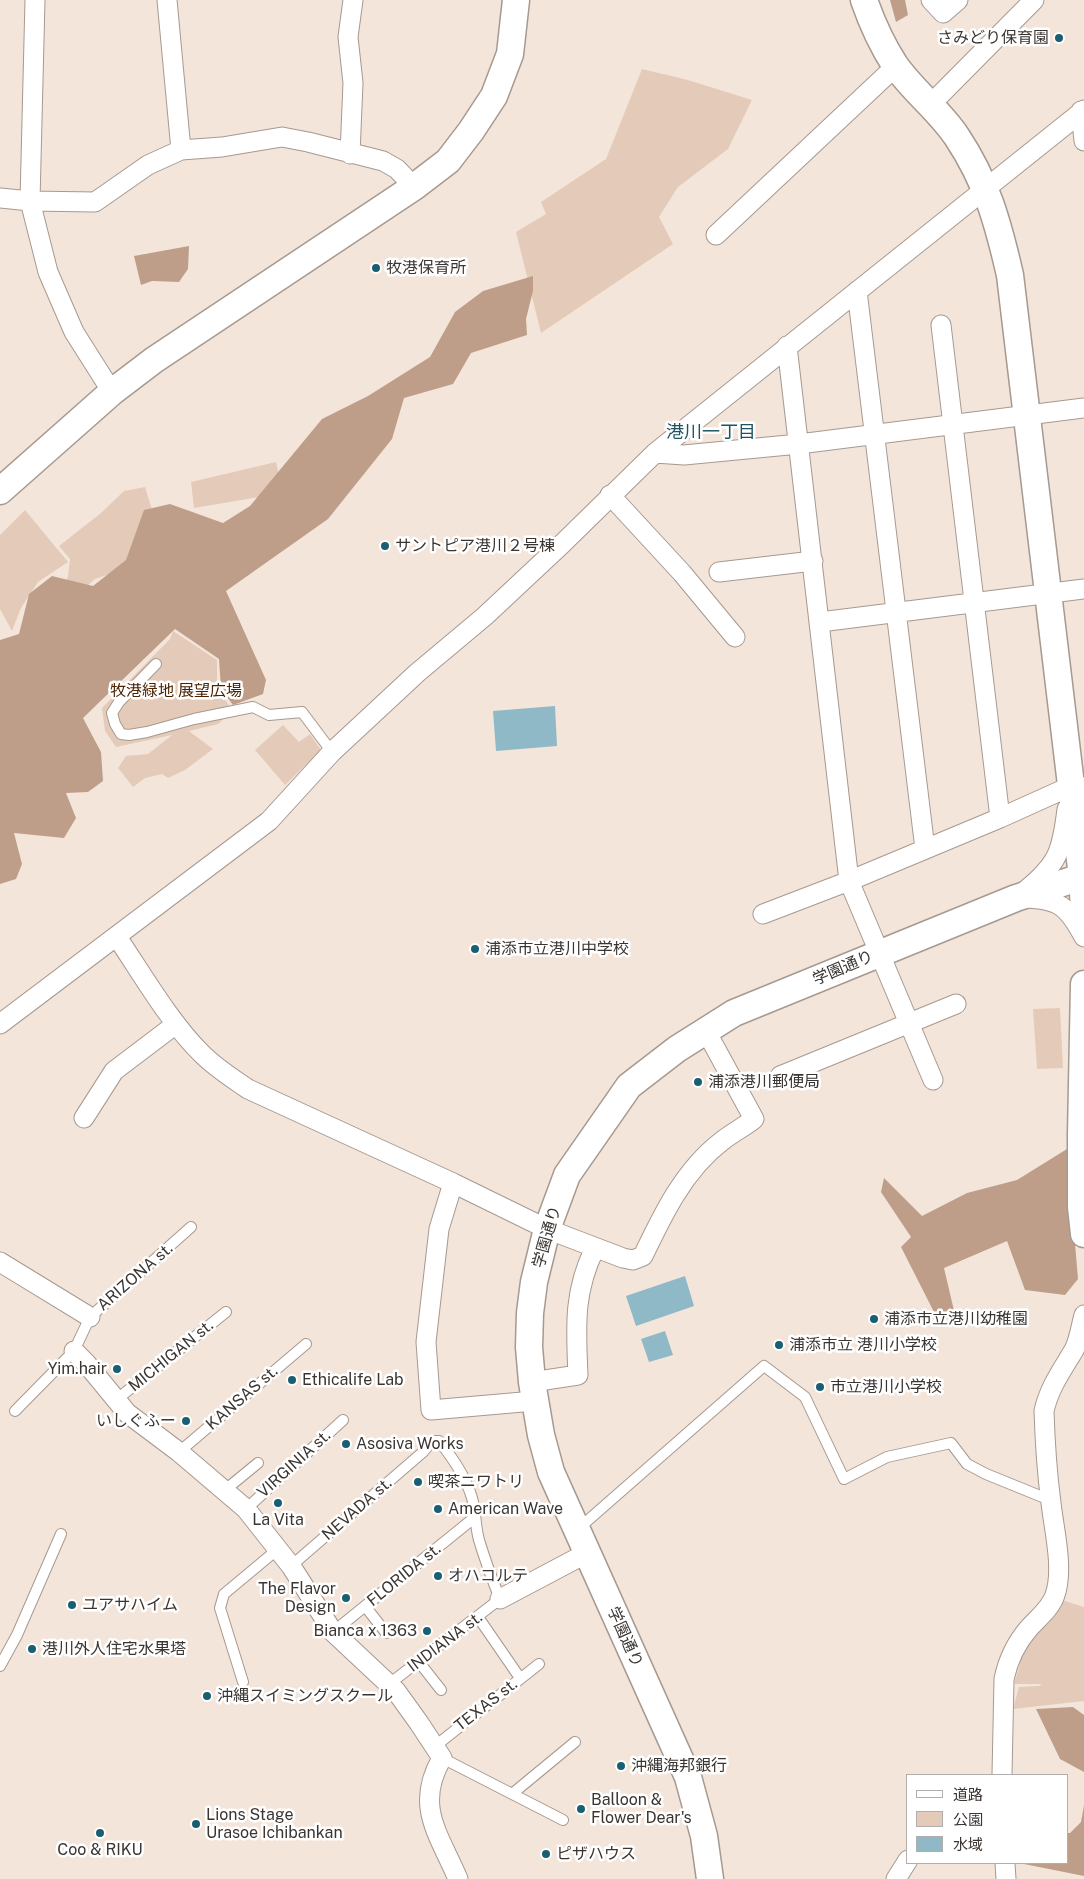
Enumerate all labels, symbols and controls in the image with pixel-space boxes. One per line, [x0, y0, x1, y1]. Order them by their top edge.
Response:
place label: さみどり保育園 [937, 28, 1049, 48]
marker: さみどり保育園 [1053, 32, 1065, 44]
place label: 牧港保育所 [386, 258, 466, 278]
marker: 牧港保育所 [370, 262, 382, 274]
district label: 港川一丁目 [666, 421, 756, 443]
place label: サントピア港川２号棟 [395, 536, 555, 556]
marker: サントピア港川２号棟 [379, 540, 391, 552]
park label: 牧港緑地 展望広場 [110, 681, 242, 701]
place label: 浦添市立港川中学校 [485, 939, 629, 959]
marker: 浦添市立港川中学校 [469, 943, 481, 955]
street label: 学園通り [810, 947, 876, 989]
place label: 浦添港川郵便局 [708, 1072, 820, 1092]
marker: 浦添港川郵便局 [692, 1076, 704, 1088]
street label: 学園通り [529, 1204, 565, 1270]
street label: ARIZONA st. [93, 1239, 177, 1315]
place label: 浦添市立港川幼稚園 [884, 1309, 1028, 1329]
marker: 浦添市立港川幼稚園 [868, 1313, 880, 1325]
street label: MICHIGAN st. [125, 1316, 217, 1396]
place label: 浦添市立 港川小学校 [789, 1335, 937, 1355]
marker: 浦添市立 港川小学校 [773, 1339, 785, 1351]
place label: Yim.hair [48, 1359, 107, 1379]
street label: KANSAS st. [202, 1362, 282, 1434]
marker: Yim.hair [111, 1363, 123, 1375]
place label: Ethicalife Lab [302, 1370, 404, 1390]
marker: Ethicalife Lab [286, 1374, 298, 1386]
place label: 市立港川小学校 [830, 1377, 942, 1397]
marker: 市立港川小学校 [814, 1381, 826, 1393]
place label: いしぐふー [96, 1411, 176, 1431]
marker: いしぐふー [180, 1415, 192, 1427]
street label: VIRGINIA st. [253, 1426, 335, 1502]
place label: Asosiva Works [356, 1434, 464, 1454]
marker: Asosiva Works [340, 1438, 352, 1450]
place label: 喫茶ニワトリ [428, 1472, 524, 1492]
street label: NEVADA st. [318, 1474, 396, 1544]
marker: 喫茶ニワトリ [412, 1476, 424, 1488]
marker: La Vita [272, 1497, 284, 1509]
place label: American Wave [448, 1499, 563, 1519]
marker: American Wave [432, 1503, 444, 1515]
place label: La Vita [252, 1510, 304, 1530]
street label: FLORIDA st. [363, 1539, 445, 1611]
place label: オハコルテ [448, 1566, 528, 1586]
marker: オハコルテ [432, 1570, 444, 1582]
place label: The Flavor Design [258, 1579, 336, 1617]
marker: The Flavor Design [340, 1592, 352, 1604]
place label: ユアサハイム [82, 1595, 178, 1615]
marker: ユアサハイム [66, 1599, 78, 1611]
street label: 学園通り [603, 1604, 647, 1670]
street label: INDIANA st. [404, 1608, 486, 1676]
place label: Bianca x 1363 [314, 1621, 417, 1641]
marker: Bianca x 1363 [421, 1625, 433, 1637]
place label: 港川外人住宅水果塔 [42, 1639, 186, 1659]
marker: 港川外人住宅水果塔 [26, 1643, 38, 1655]
street label: TEXAS st. [451, 1675, 521, 1735]
place label: 沖縄スイミングスクール [217, 1686, 393, 1706]
marker: 沖縄スイミングスクール [201, 1690, 213, 1702]
place label: 沖縄海邦銀行 [631, 1756, 727, 1776]
marker: 沖縄海邦銀行 [615, 1760, 627, 1772]
legend [906, 1774, 1069, 1864]
text: 道路 [953, 1786, 983, 1803]
place label: Balloon & Flower Dear's [591, 1790, 691, 1828]
marker: Balloon & Flower Dear's [575, 1803, 587, 1815]
place label: Lions Stage Urasoe Ichibankan [206, 1805, 343, 1843]
text: 公園 [953, 1811, 983, 1828]
marker: Lions Stage Urasoe Ichibankan [190, 1818, 202, 1830]
marker: Coo & RIKU [94, 1827, 106, 1839]
text: 水域 [953, 1836, 983, 1853]
place label: Coo & RIKU [57, 1840, 143, 1860]
place label: ピザハウス [556, 1844, 636, 1864]
marker: ピザハウス [540, 1848, 552, 1860]

